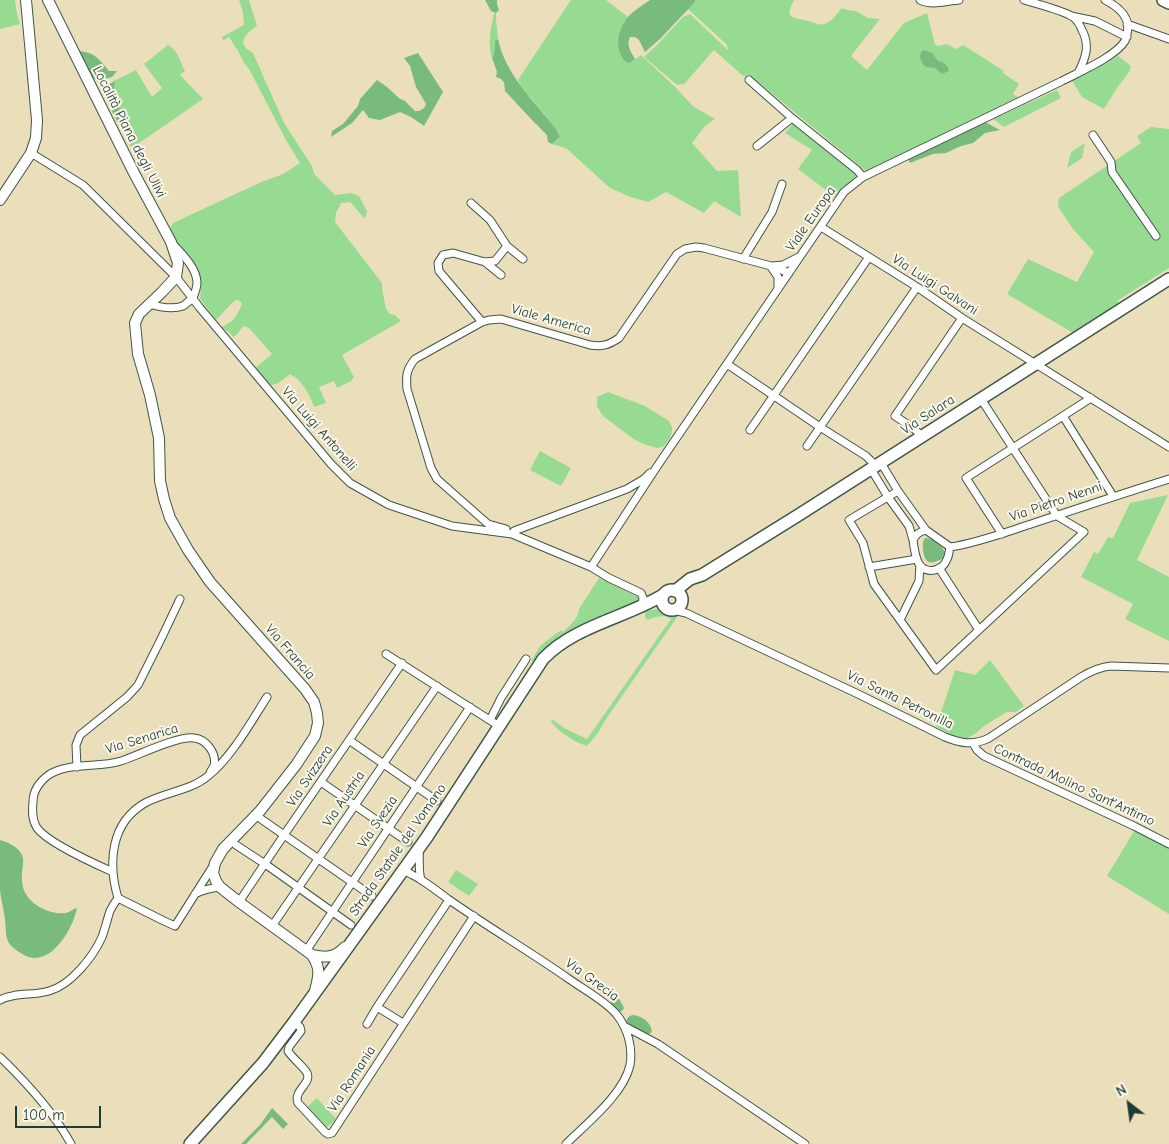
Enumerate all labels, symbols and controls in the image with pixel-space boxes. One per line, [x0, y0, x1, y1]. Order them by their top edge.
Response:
street label: Località Piana degli Ulivi [88, 63, 170, 201]
street label: Viale Europa [782, 183, 840, 255]
street label: Via Luigi Galvani [889, 251, 981, 319]
street label: Viale America [509, 301, 593, 339]
street label: Via Luigi Antonelli [278, 384, 360, 474]
street label: Via Salara [898, 392, 958, 438]
street label: Via Pietro Nenni [1007, 478, 1105, 526]
street label: Via Francia [261, 621, 319, 683]
street label: Via Santa Petronilla [844, 667, 956, 733]
street label: Via Senarica [104, 720, 180, 758]
street label: Contrada Molino Sant'Antimo [991, 740, 1157, 830]
street label: Via Svizzera [283, 742, 337, 810]
street label: Via Austria [319, 768, 369, 830]
street label: Strada Statale del Vomano [346, 781, 450, 919]
street label: Via Svezia [354, 793, 402, 851]
street label: Via Grecia [562, 955, 622, 1005]
street label: Via Romania [325, 1043, 379, 1115]
north arrow [1104, 1079, 1154, 1129]
text: N [1113, 1081, 1129, 1100]
scale bar [18, 1096, 104, 1128]
text: 100 m [23, 1106, 65, 1124]

